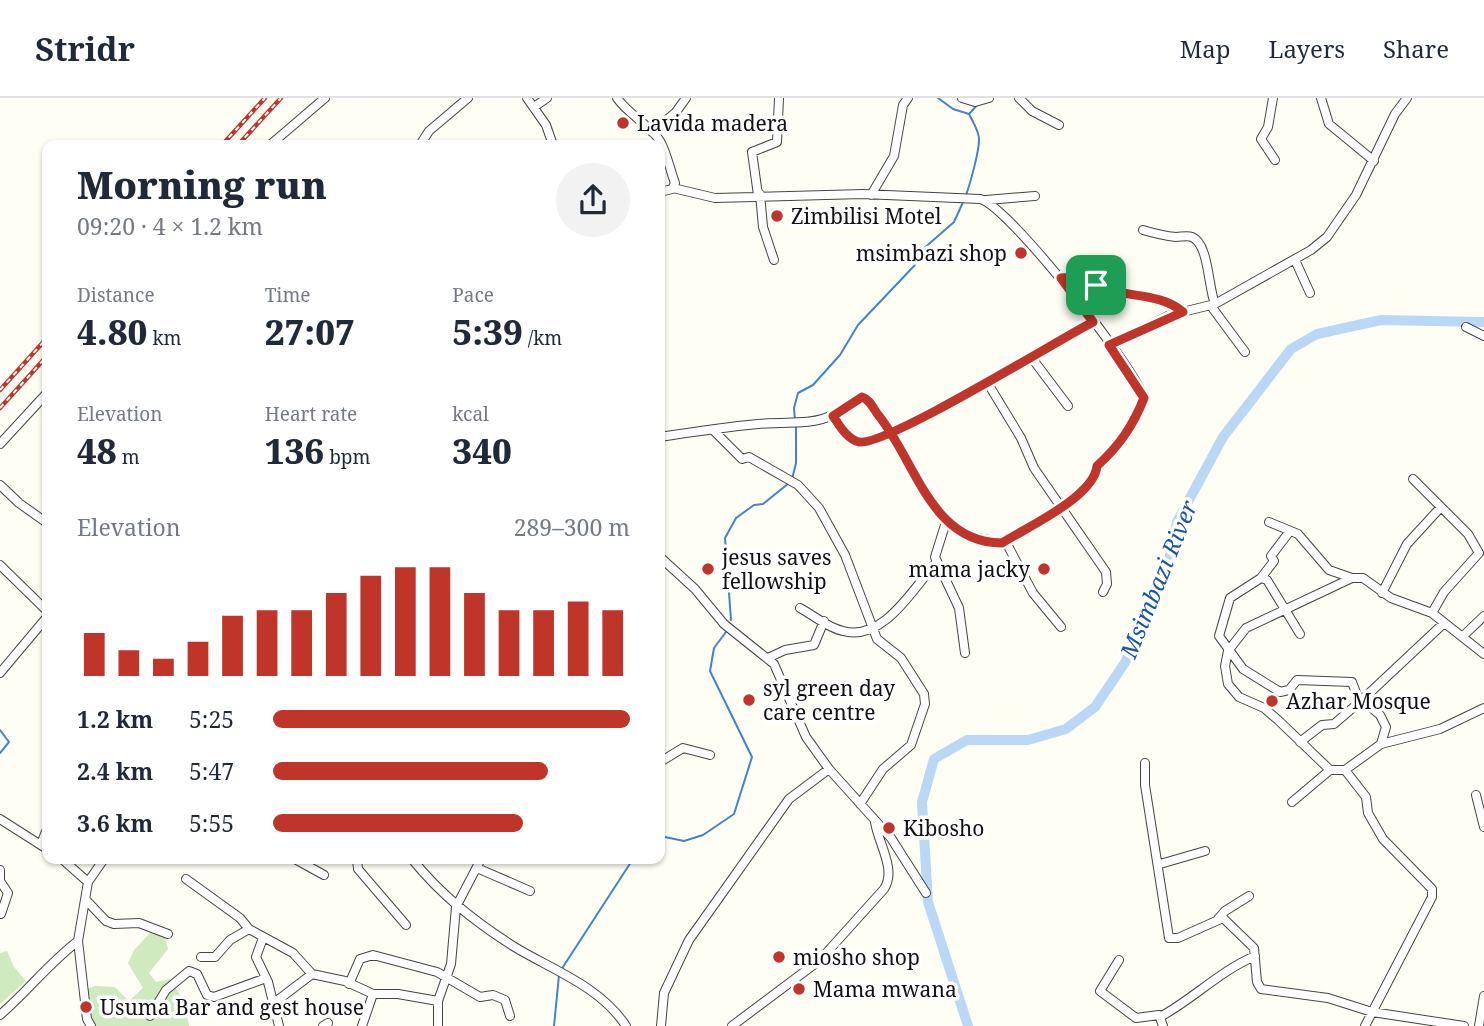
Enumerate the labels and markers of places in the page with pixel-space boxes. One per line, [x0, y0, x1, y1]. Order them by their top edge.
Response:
place label: Lavida madera [637, 109, 788, 137]
marker: Lavida madera [615, 115, 631, 131]
place label: Zimbilisi Motel [791, 202, 942, 230]
marker: Zimbilisi Motel [769, 208, 785, 224]
place label: msimbazi shop [856, 239, 1007, 267]
marker: msimbazi shop [1013, 245, 1029, 261]
pin [1066, 255, 1126, 315]
place label: jesus saves fellowship [721, 543, 831, 595]
place label: mama jacky [909, 555, 1030, 583]
marker: jesus saves fellowship [700, 561, 716, 577]
marker: mama jacky [1036, 561, 1052, 577]
place label: syl green day care centre [763, 674, 895, 726]
place label: Azhar Mosque [1286, 687, 1431, 715]
marker: syl green day care centre [741, 692, 757, 708]
marker: Azhar Mosque [1264, 693, 1280, 709]
place label: Kibosho [903, 814, 984, 842]
marker: Kibosho [881, 820, 897, 836]
place label: miosho shop [793, 943, 920, 971]
marker: miosho shop [771, 949, 787, 965]
place label: Mama mwana [813, 975, 957, 1003]
marker: Mama mwana [791, 981, 807, 997]
place label: Usuma Bar and gest house [100, 993, 364, 1021]
marker: Usuma Bar and gest house [78, 999, 94, 1015]

